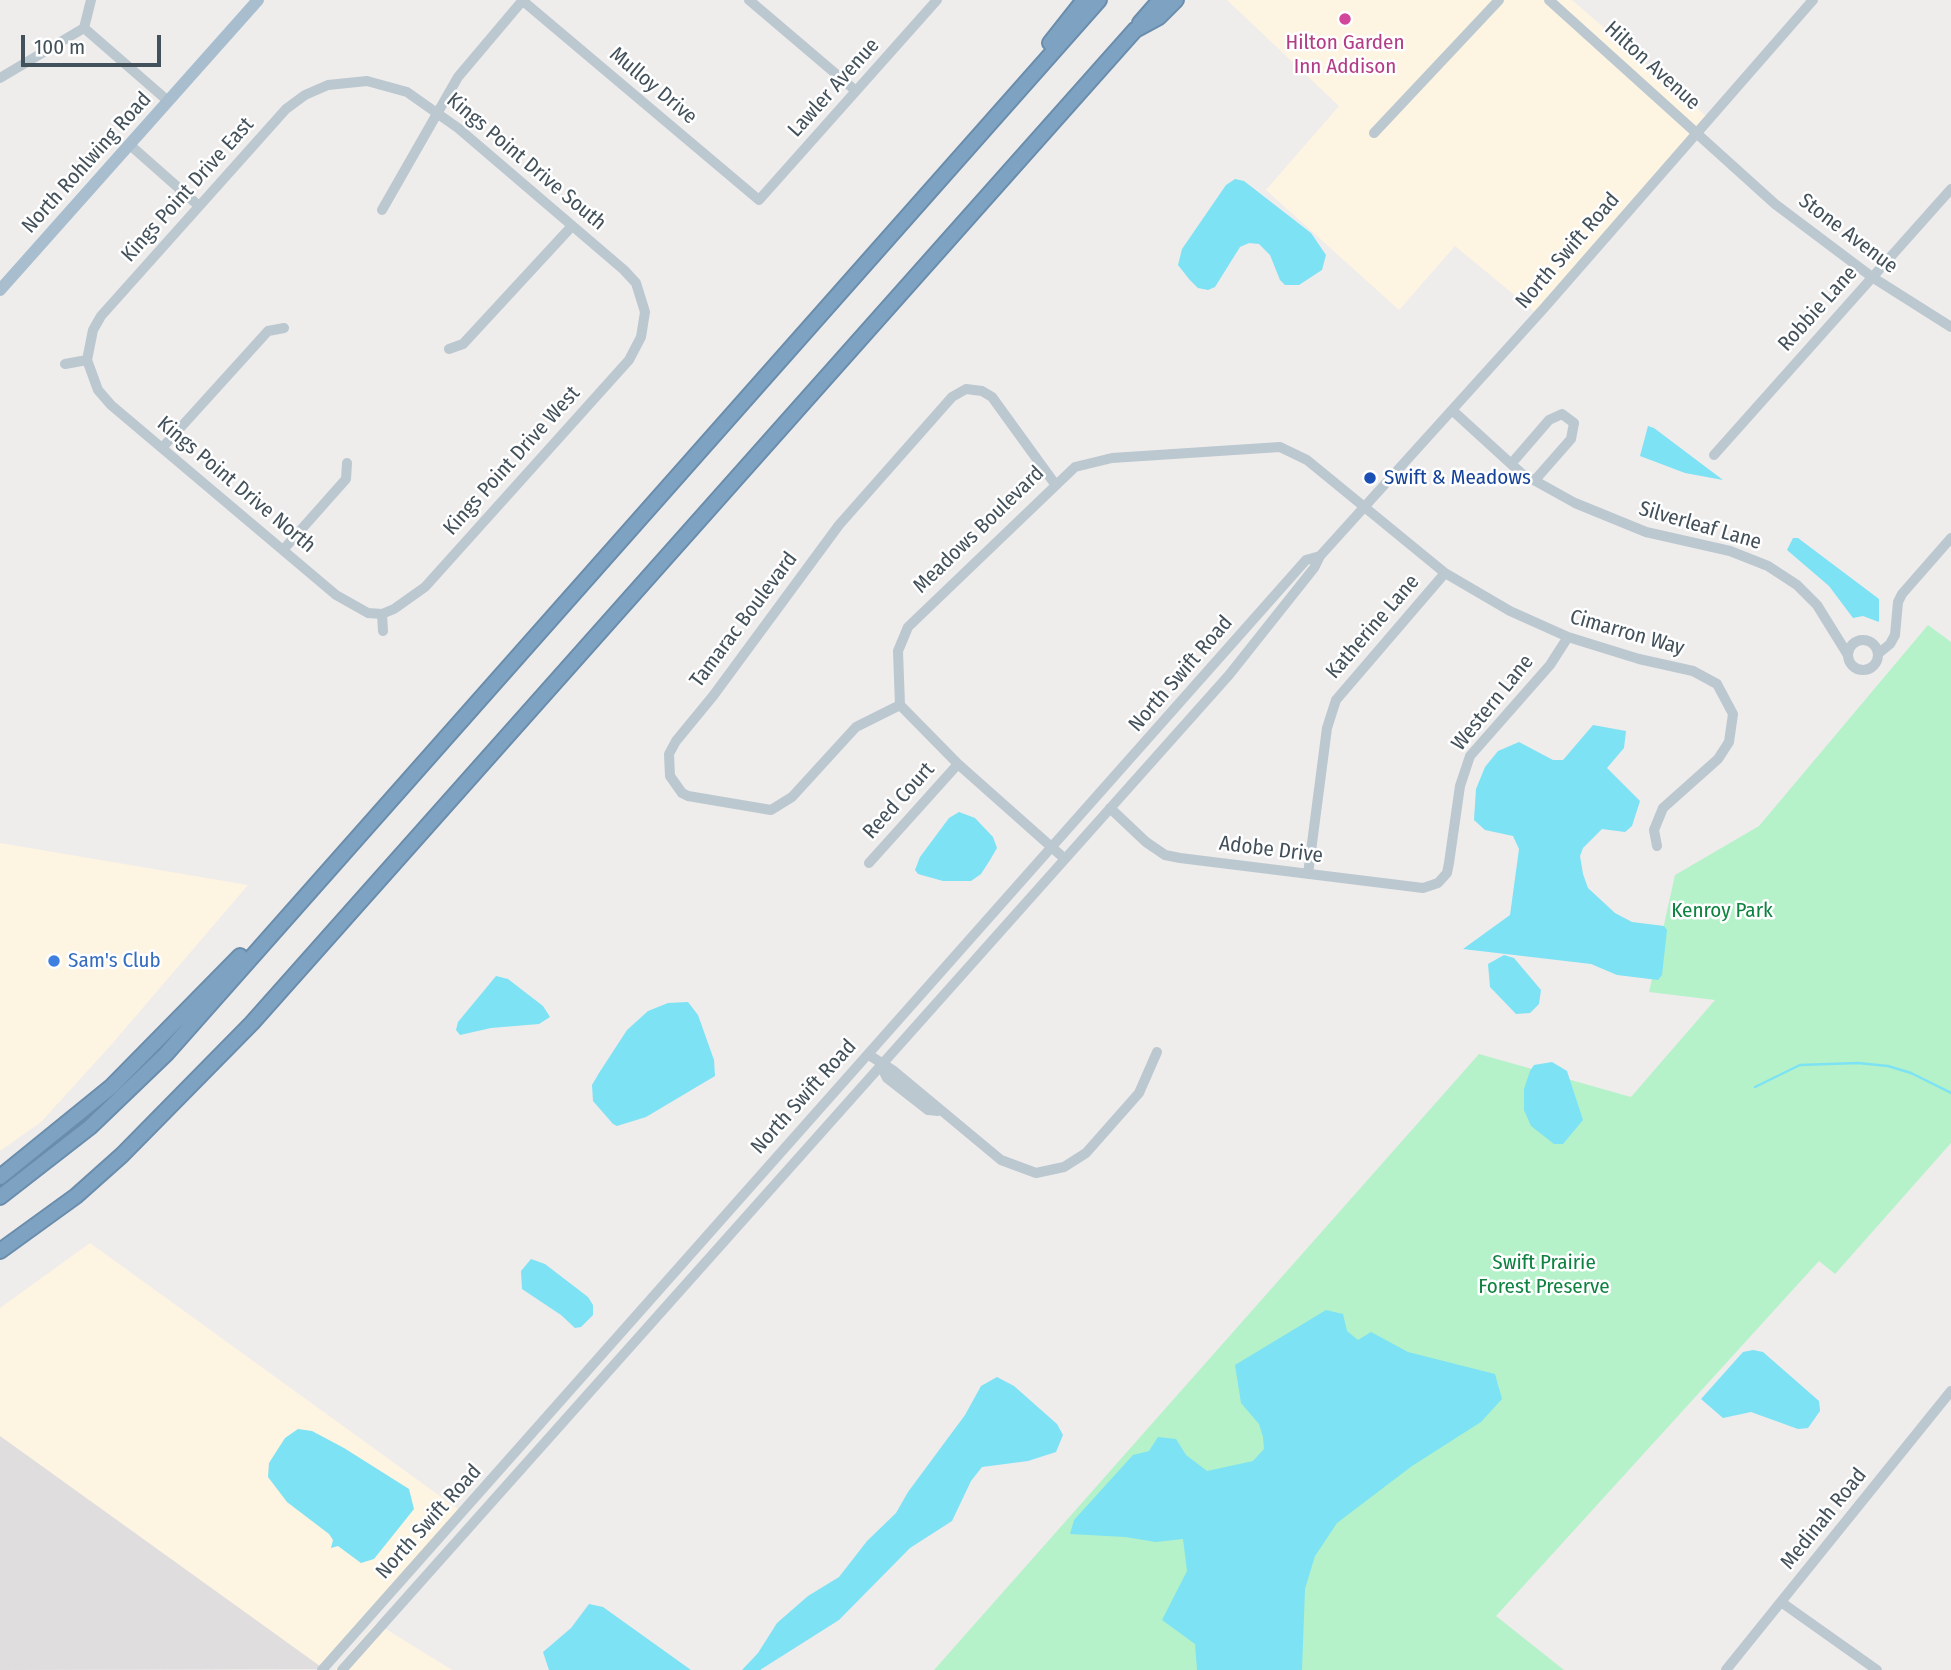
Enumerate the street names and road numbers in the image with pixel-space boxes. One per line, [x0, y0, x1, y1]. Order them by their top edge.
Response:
street label: Hilton Avenue [1599, 16, 1705, 116]
street label: Lawler Avenue [783, 33, 885, 143]
street label: Mulloy Drive [604, 42, 702, 130]
street label: North Rohlwing Road [17, 87, 157, 239]
street label: Kings Point Drive South [441, 88, 611, 236]
street label: Kings Point Drive East [117, 113, 259, 267]
street label: North Swift Road [1511, 188, 1625, 314]
street label: Stone Avenue [1793, 189, 1903, 279]
street label: Robbie Lane [1773, 261, 1863, 357]
street label: Kings Point Drive West [438, 381, 586, 541]
street label: Kings Point Drive North [152, 411, 320, 559]
street label: Meadows Boulevard [908, 461, 1050, 599]
street label: Silverleaf Lane [1636, 496, 1764, 556]
street label: Tamarac Boulevard [685, 547, 803, 693]
street label: Katherine Lane [1321, 570, 1425, 684]
street label: Cimarron Way [1567, 605, 1687, 661]
street label: North Swift Road [1124, 611, 1238, 737]
street label: Western Lane [1447, 650, 1539, 756]
street label: Reed Court [858, 757, 940, 845]
street label: Adobe Drive [1218, 831, 1324, 869]
street label: North Swift Road [746, 1035, 862, 1159]
street label: North Swift Road [371, 1460, 487, 1584]
street label: Medinah Road [1776, 1463, 1872, 1575]

